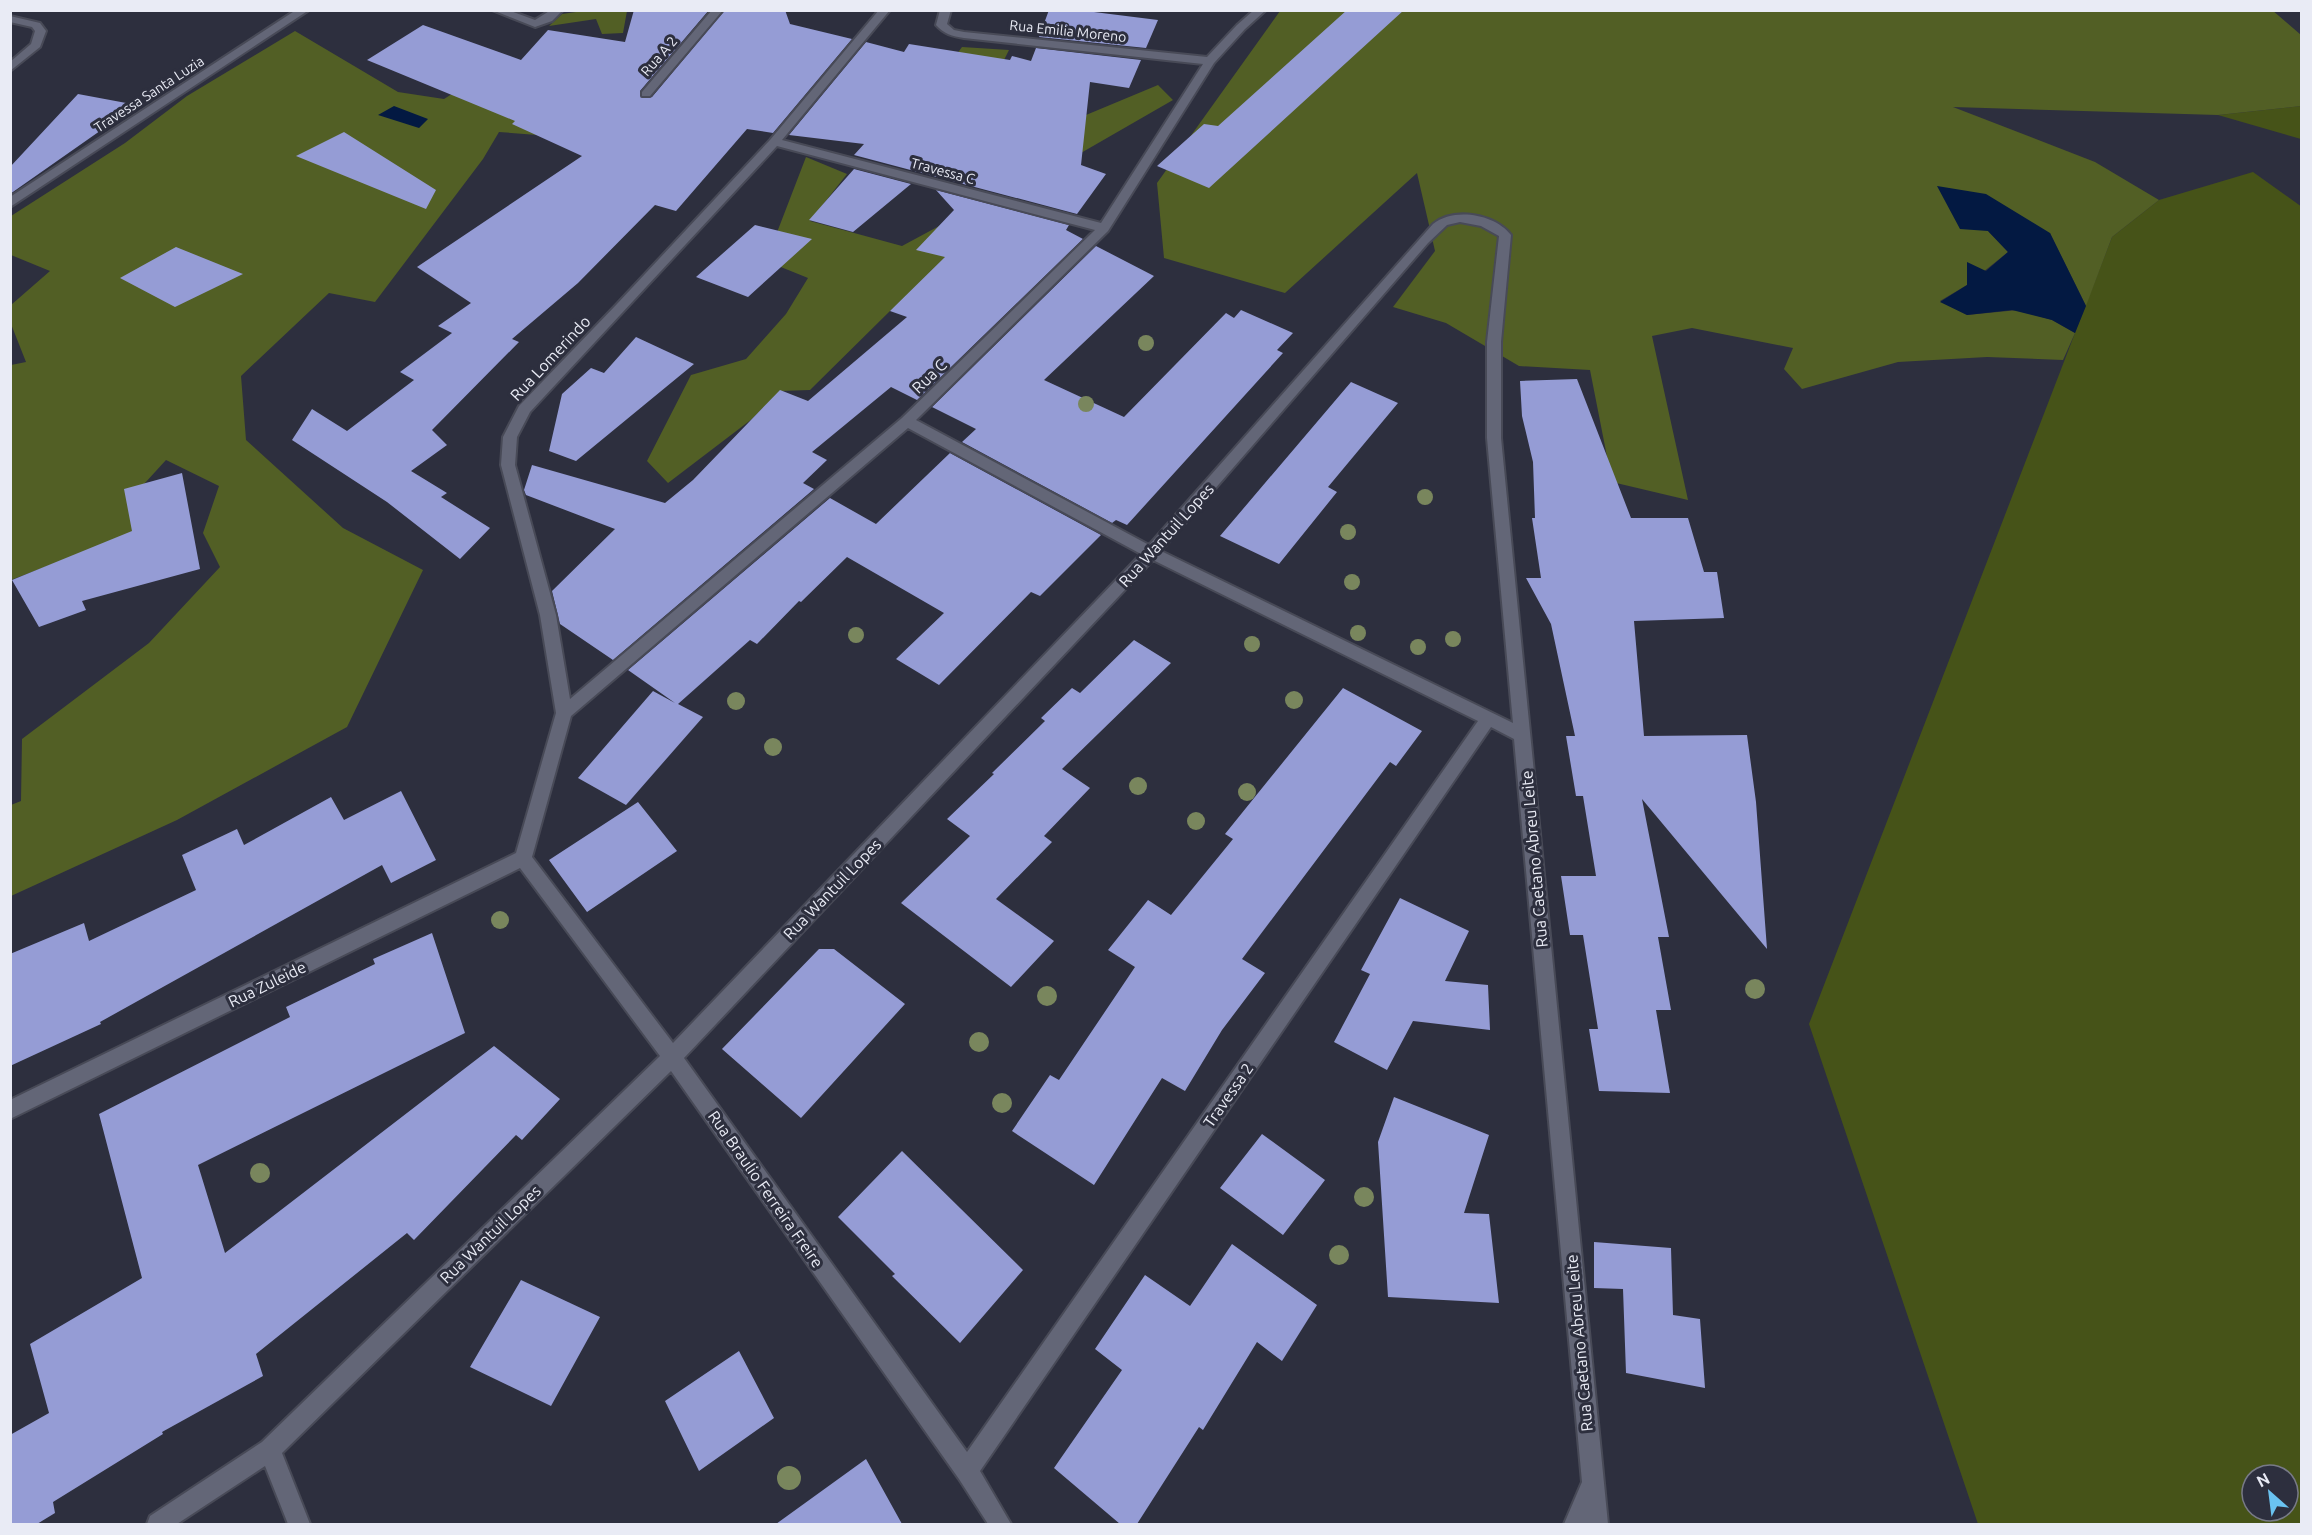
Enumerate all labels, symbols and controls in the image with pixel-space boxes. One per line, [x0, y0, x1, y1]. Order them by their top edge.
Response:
street label: Rua Emilia Moreno [1009, 17, 1127, 45]
street label: Rua A 2 [637, 33, 681, 79]
street label: Travessa Santa Luzia [91, 53, 207, 135]
street label: Travessa C [909, 155, 977, 187]
street label: Rua Lomerindo [506, 312, 594, 404]
street label: Rua C [908, 355, 950, 397]
street label: Rua Wantuil Lopes [1115, 480, 1217, 590]
street label: Rua Caetano Abreu Leite [1517, 770, 1551, 948]
street label: Rua Wantuil Lopes [779, 835, 885, 943]
street label: Rua Zuleide [225, 957, 309, 1011]
street label: Travessa 2 [1199, 1060, 1257, 1130]
street label: Rua Braulio Ferreira Freire [705, 1107, 827, 1271]
street label: Rua Wantuil Lopes [436, 1181, 544, 1287]
street label: Rua Caetano Abreu Leite [1562, 1254, 1596, 1432]
north arrow [2240, 1463, 2300, 1523]
text: N [2253, 1469, 2272, 1491]

